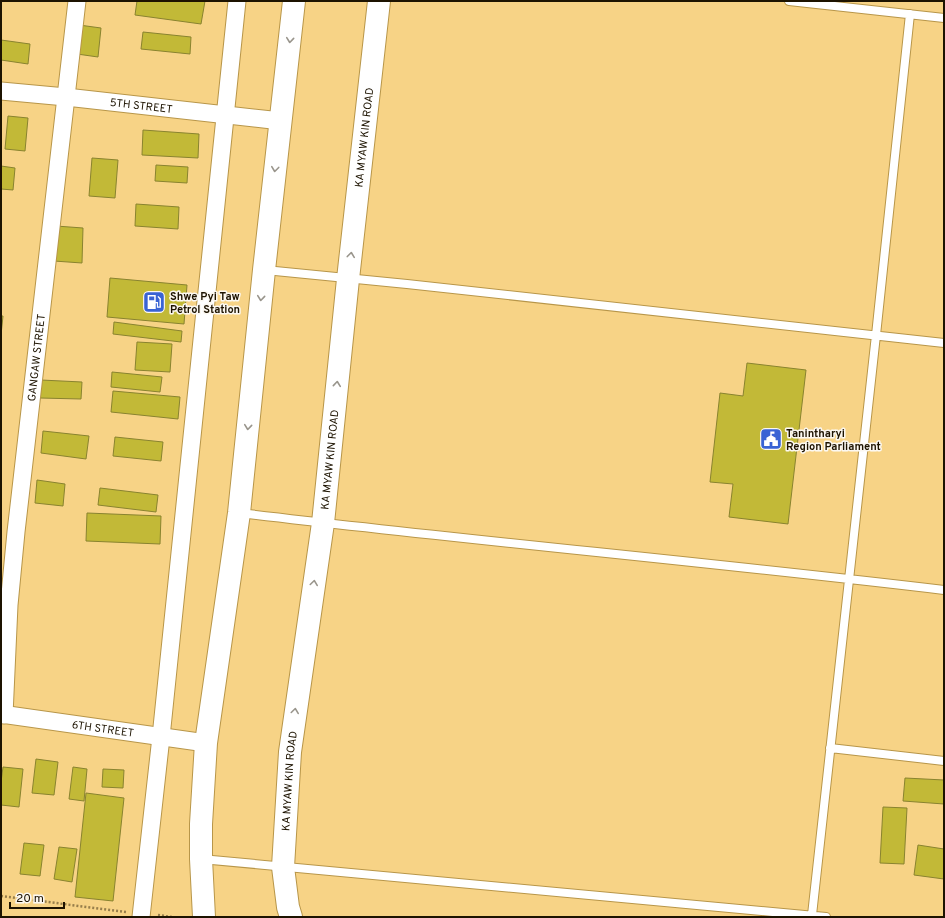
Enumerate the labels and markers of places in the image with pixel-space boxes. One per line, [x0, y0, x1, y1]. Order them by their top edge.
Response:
fuel station icon: Shwe Pyi Taw Petrol Station [141, 289, 167, 315]
place label: Shwe Pyi Taw Petrol Station [170, 290, 240, 317]
public building icon: Tanintharyi Region Parliament [758, 426, 784, 452]
place label: Tanintharyi Region Parliament [786, 427, 881, 454]

